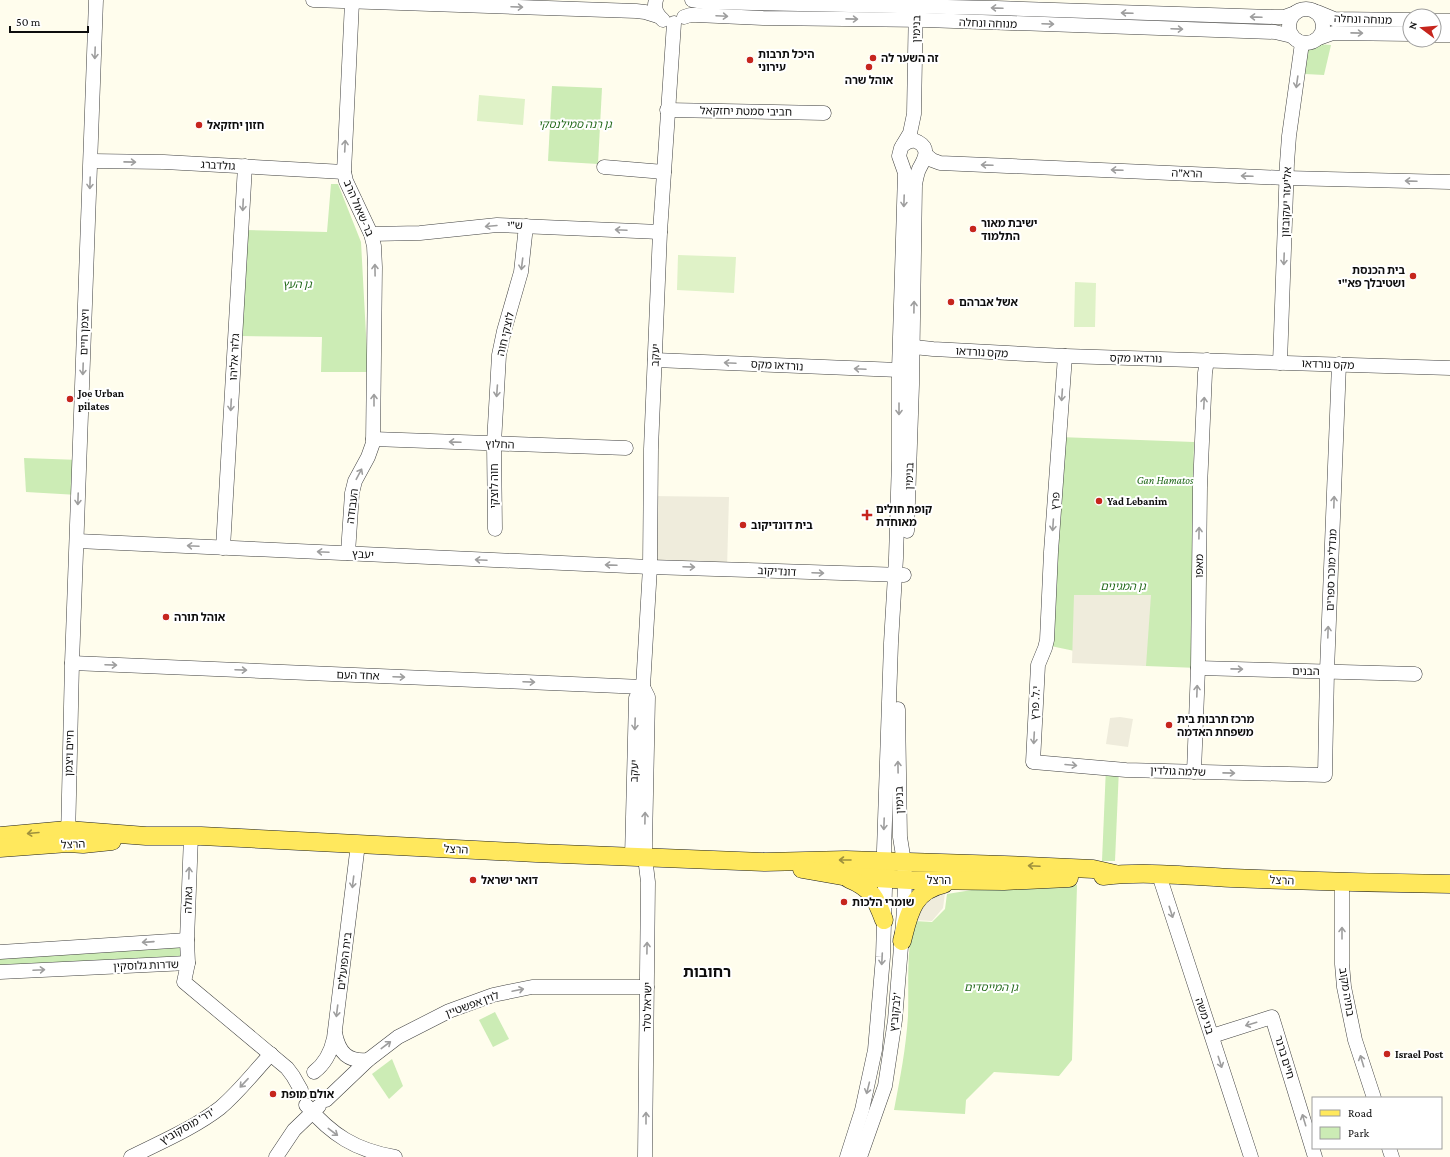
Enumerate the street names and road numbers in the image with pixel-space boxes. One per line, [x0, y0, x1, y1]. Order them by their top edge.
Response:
street label: מנוחה ונחלה [1334, 12, 1392, 26]
street label: בנימין [910, 15, 922, 43]
street label: מנוחה ונחלה [959, 16, 1017, 30]
street label: חביבי סמטת יחזקאל [700, 104, 792, 118]
street label: גולדברג [200, 158, 236, 172]
street label: הרא"ה [1171, 166, 1203, 180]
street label: אליעזר יעקובזון [1279, 166, 1293, 237]
street label: בר-שאול הרב [342, 178, 376, 238]
street label: ש"י [507, 219, 523, 231]
street label: ויצמן חיים [77, 309, 91, 355]
street label: לוצקי חוה [494, 311, 516, 357]
street label: גלזר אליהו [227, 333, 241, 381]
street label: יעקב [648, 343, 662, 367]
street label: מקס נורדאו [955, 345, 1009, 359]
street label: נורדאו מקס [1110, 352, 1162, 364]
street label: מקס נורדאו [1301, 357, 1355, 371]
street label: נורדאו מקס [750, 358, 804, 372]
street label: החלוץ [485, 437, 515, 451]
street label: בנימין [903, 462, 915, 490]
street label: חוה לוצקי [488, 464, 500, 508]
street label: העבודה [344, 487, 360, 524]
street label: פרץ [1048, 491, 1062, 510]
street label: מנדלי מוכר ספרים [1324, 529, 1338, 611]
street label: יעבץ [352, 547, 374, 561]
street label: מאפו [1193, 554, 1205, 578]
street label: דונדיקוב [757, 564, 797, 578]
street label: הבנים [1292, 665, 1320, 677]
street label: אחד העם [336, 668, 380, 682]
street label: י.ל. פרץ [1028, 686, 1042, 720]
street label: חיים ויצמן [62, 730, 76, 776]
street label: יעקב [628, 759, 640, 783]
street label: שלמה גולדין [1150, 764, 1206, 778]
street label: בנימין [893, 786, 905, 814]
street label: הרצל [61, 838, 86, 850]
street label: הרצל [443, 842, 469, 856]
street label: הרצל [927, 874, 951, 886]
street label: הרצל [1270, 874, 1295, 886]
street label: גאולה [182, 886, 194, 914]
street label: בית הפועלים [334, 931, 354, 991]
street label: שדרות גלוסקין [113, 958, 179, 972]
street label: בתיה מקוב [1337, 967, 1357, 1017]
street label: ישראל טלר [641, 982, 653, 1032]
street label: לוין אפשטיין [443, 989, 501, 1019]
street label: לבקוביץ' [887, 992, 903, 1032]
street label: בני משה [1193, 996, 1217, 1036]
street label: חיים ברנר [1273, 1034, 1297, 1080]
street label: דר' מוסקוביץ' [157, 1105, 217, 1147]

